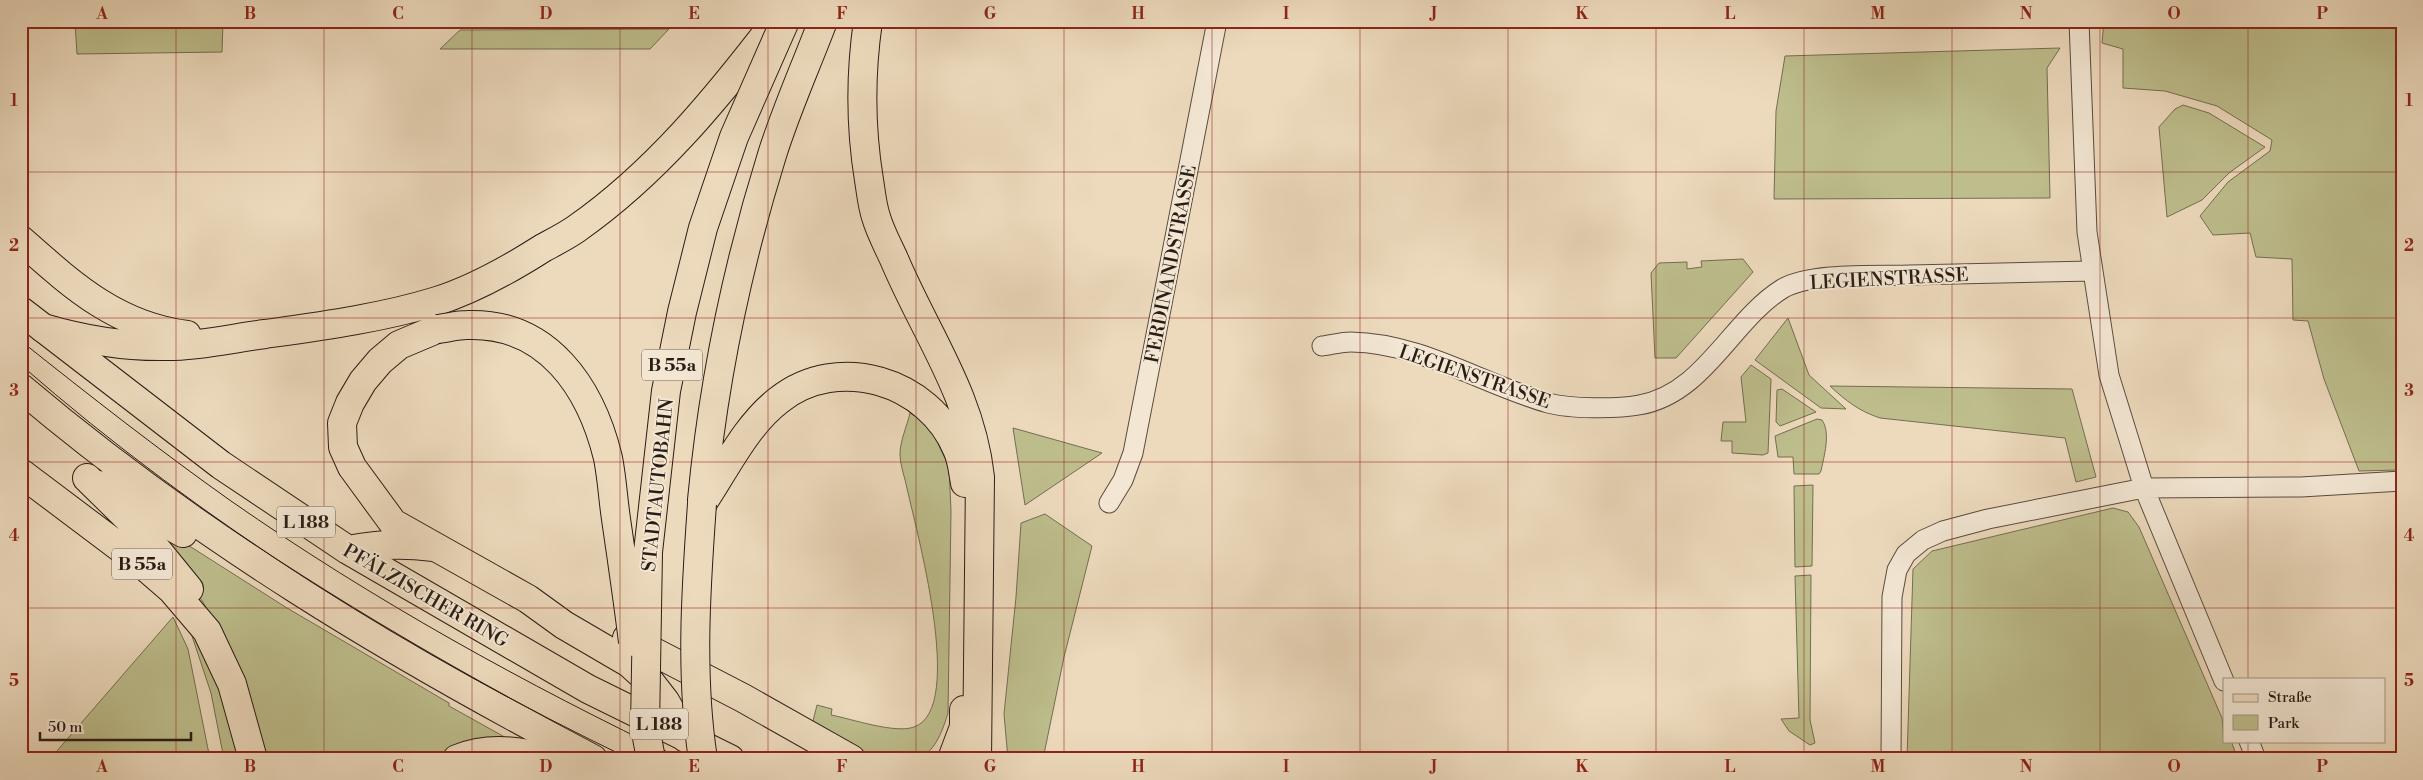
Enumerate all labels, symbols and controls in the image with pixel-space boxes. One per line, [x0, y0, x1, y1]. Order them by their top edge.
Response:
text: A [95, 4, 108, 24]
text: B [244, 4, 256, 24]
text: C [392, 4, 404, 24]
text: D [540, 4, 553, 24]
text: E [688, 4, 700, 24]
text: F [836, 4, 848, 24]
text: G [984, 4, 997, 24]
text: H [1131, 4, 1145, 24]
text: I [1283, 4, 1289, 24]
text: J [1429, 4, 1437, 24]
text: K [1576, 4, 1590, 24]
text: L [1725, 4, 1736, 24]
text: M [1871, 4, 1886, 24]
text: N [2020, 4, 2033, 24]
text: O [2167, 4, 2181, 24]
text: P [2316, 4, 2328, 24]
text: 1 [10, 91, 18, 111]
text: 1 [2405, 91, 2413, 111]
street label: FERDINANDSTRASSE [1140, 163, 1202, 366]
text: 2 [9, 236, 19, 256]
text: 2 [2404, 236, 2414, 256]
street label: LEGIENSTRASSE [1809, 263, 1969, 295]
street label: LEGIENSTRASSE [1396, 340, 1554, 414]
road number: B 55a [642, 350, 702, 380]
text: 3 [9, 381, 19, 401]
text: 3 [2404, 381, 2414, 401]
street label: STADTAUTOBAHN [637, 397, 679, 573]
road number: L 188 [277, 507, 335, 538]
text: 4 [9, 526, 20, 546]
text: 4 [2404, 526, 2415, 546]
street label: PFÄLZISCHER RING [338, 538, 513, 653]
road number: B 55a [112, 548, 172, 580]
text: 5 [9, 671, 19, 691]
text: 5 [2404, 671, 2414, 691]
legend [2223, 678, 2386, 742]
text: Straße [2268, 688, 2312, 707]
road number: L 188 [630, 709, 688, 740]
scale bar [40, 710, 191, 742]
text: Park [2268, 714, 2300, 733]
text: 50 m [48, 718, 82, 737]
text: A [95, 757, 108, 777]
text: B [244, 757, 256, 777]
text: C [392, 757, 404, 777]
text: D [540, 757, 553, 777]
text: E [688, 757, 700, 777]
text: F [836, 757, 848, 777]
text: G [984, 757, 997, 777]
text: H [1131, 757, 1145, 777]
text: I [1283, 757, 1289, 777]
text: J [1429, 757, 1437, 777]
text: K [1576, 757, 1590, 777]
text: L [1725, 757, 1736, 777]
text: M [1871, 757, 1886, 777]
text: N [2020, 757, 2033, 777]
text: O [2167, 757, 2181, 777]
text: P [2316, 757, 2328, 777]

